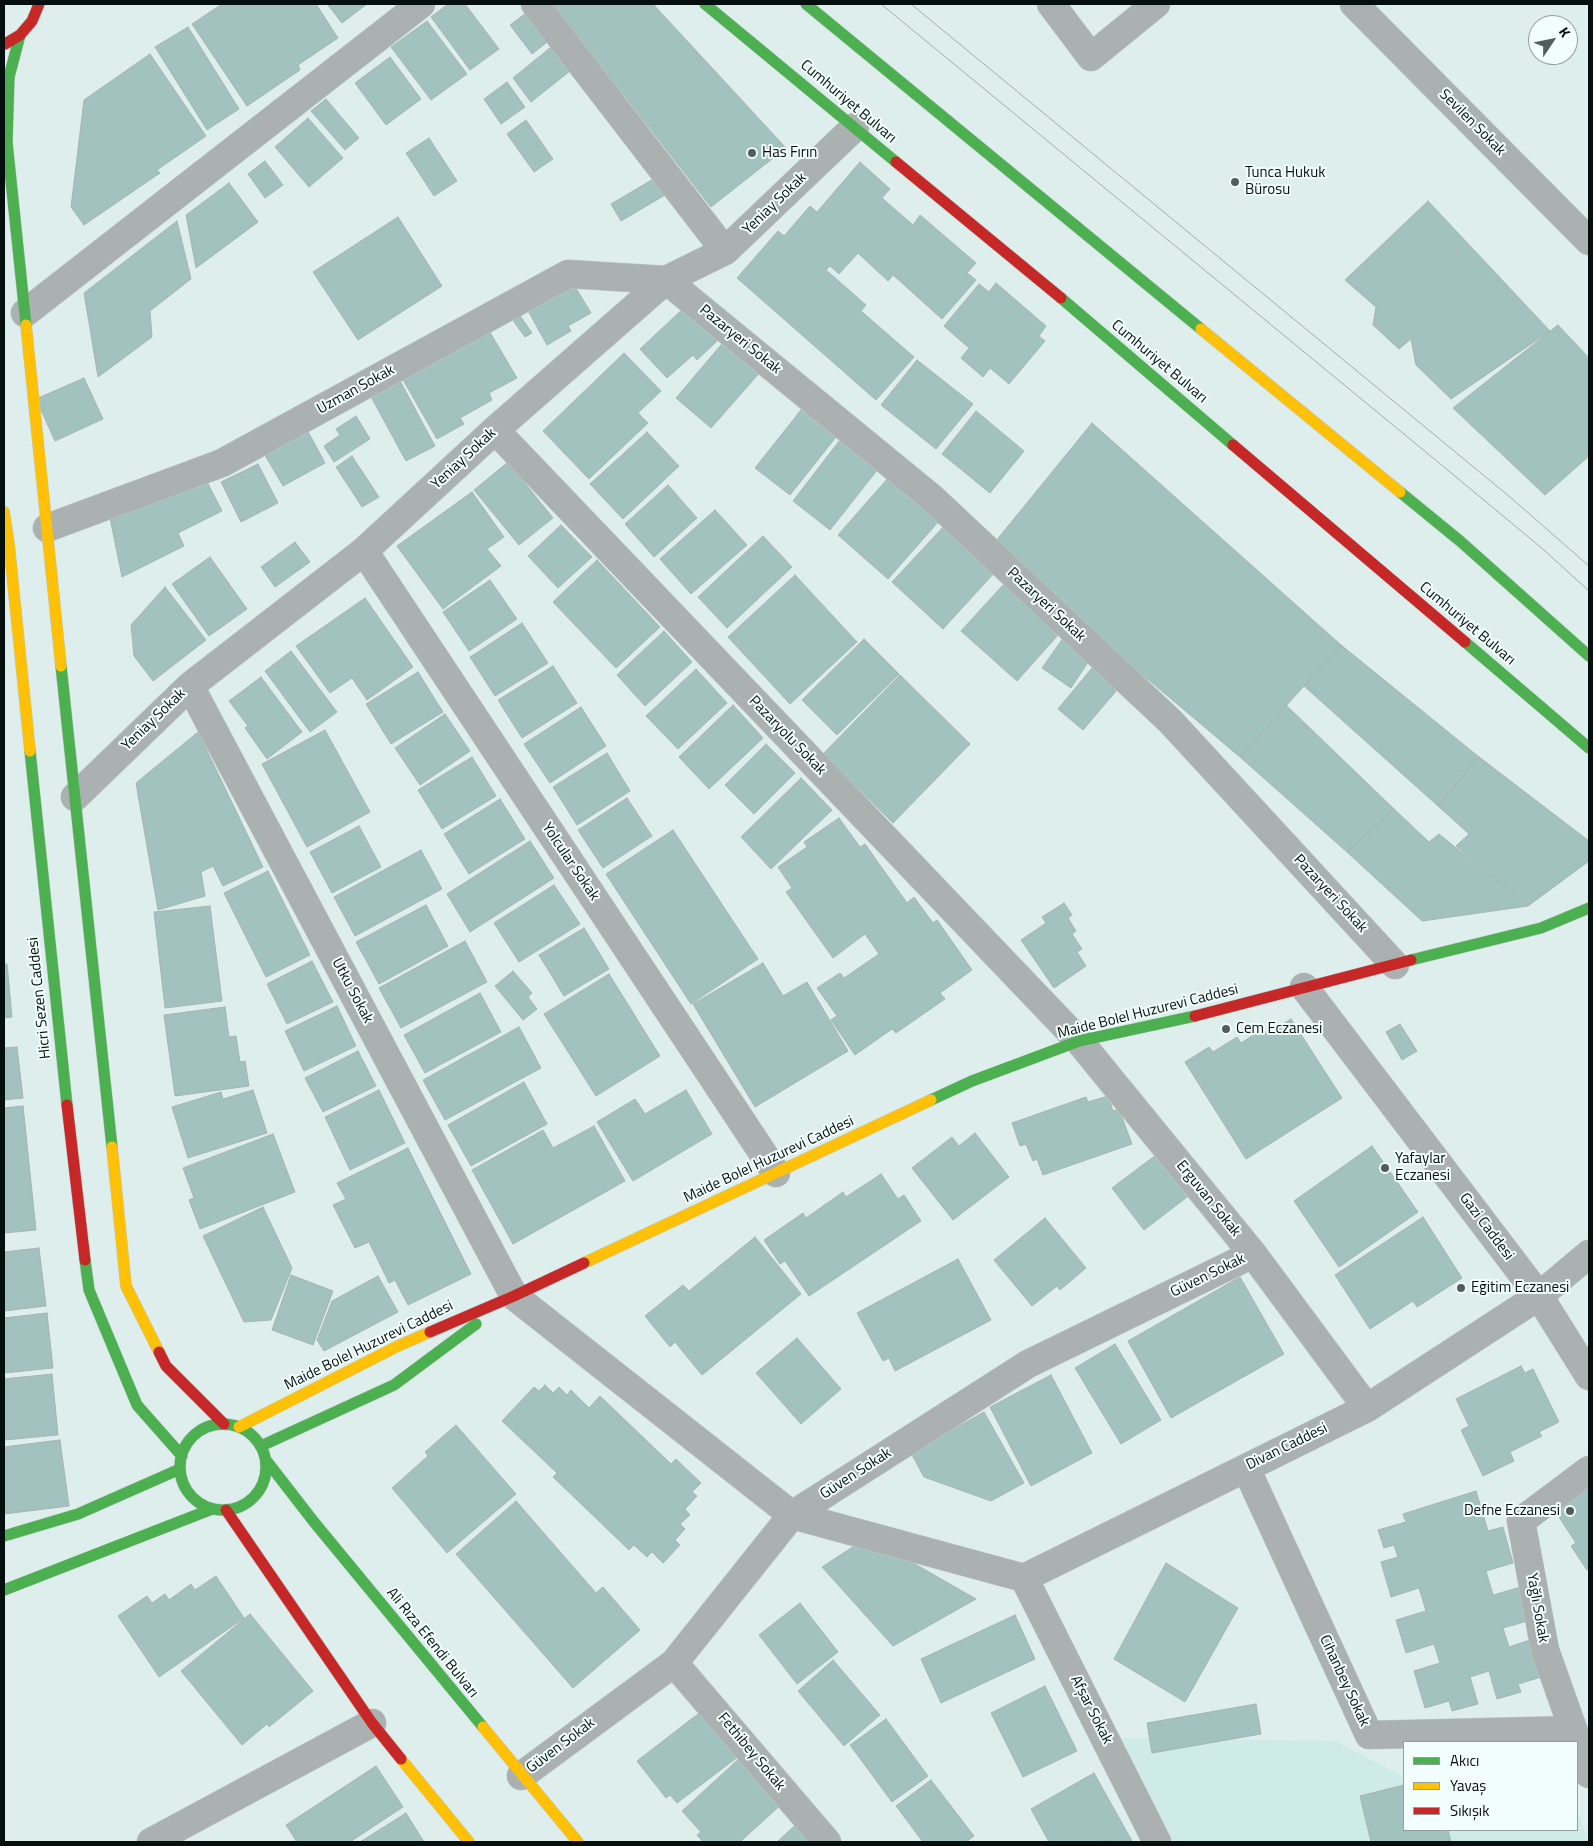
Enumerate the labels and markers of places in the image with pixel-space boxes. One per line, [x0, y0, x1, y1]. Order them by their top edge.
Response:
place label: Has Fırın [762, 144, 817, 162]
marker: Has Fırın [746, 147, 758, 159]
place label: Tunca Hukuk Bürosu [1245, 164, 1325, 199]
marker: Tunca Hukuk Bürosu [1229, 176, 1241, 188]
place label: Cem Eczanesi [1236, 1020, 1322, 1038]
marker: Cem Eczanesi [1220, 1023, 1232, 1035]
place label: Yafaylar Eczanesi [1395, 1150, 1450, 1185]
marker: Yafaylar Eczanesi [1379, 1162, 1391, 1174]
place label: Eğitim Eczanesi [1471, 1279, 1569, 1297]
marker: Eğitim Eczanesi [1455, 1282, 1467, 1294]
place label: Defne Eczanesi [1464, 1502, 1560, 1520]
marker: Defne Eczanesi [1564, 1505, 1576, 1517]

